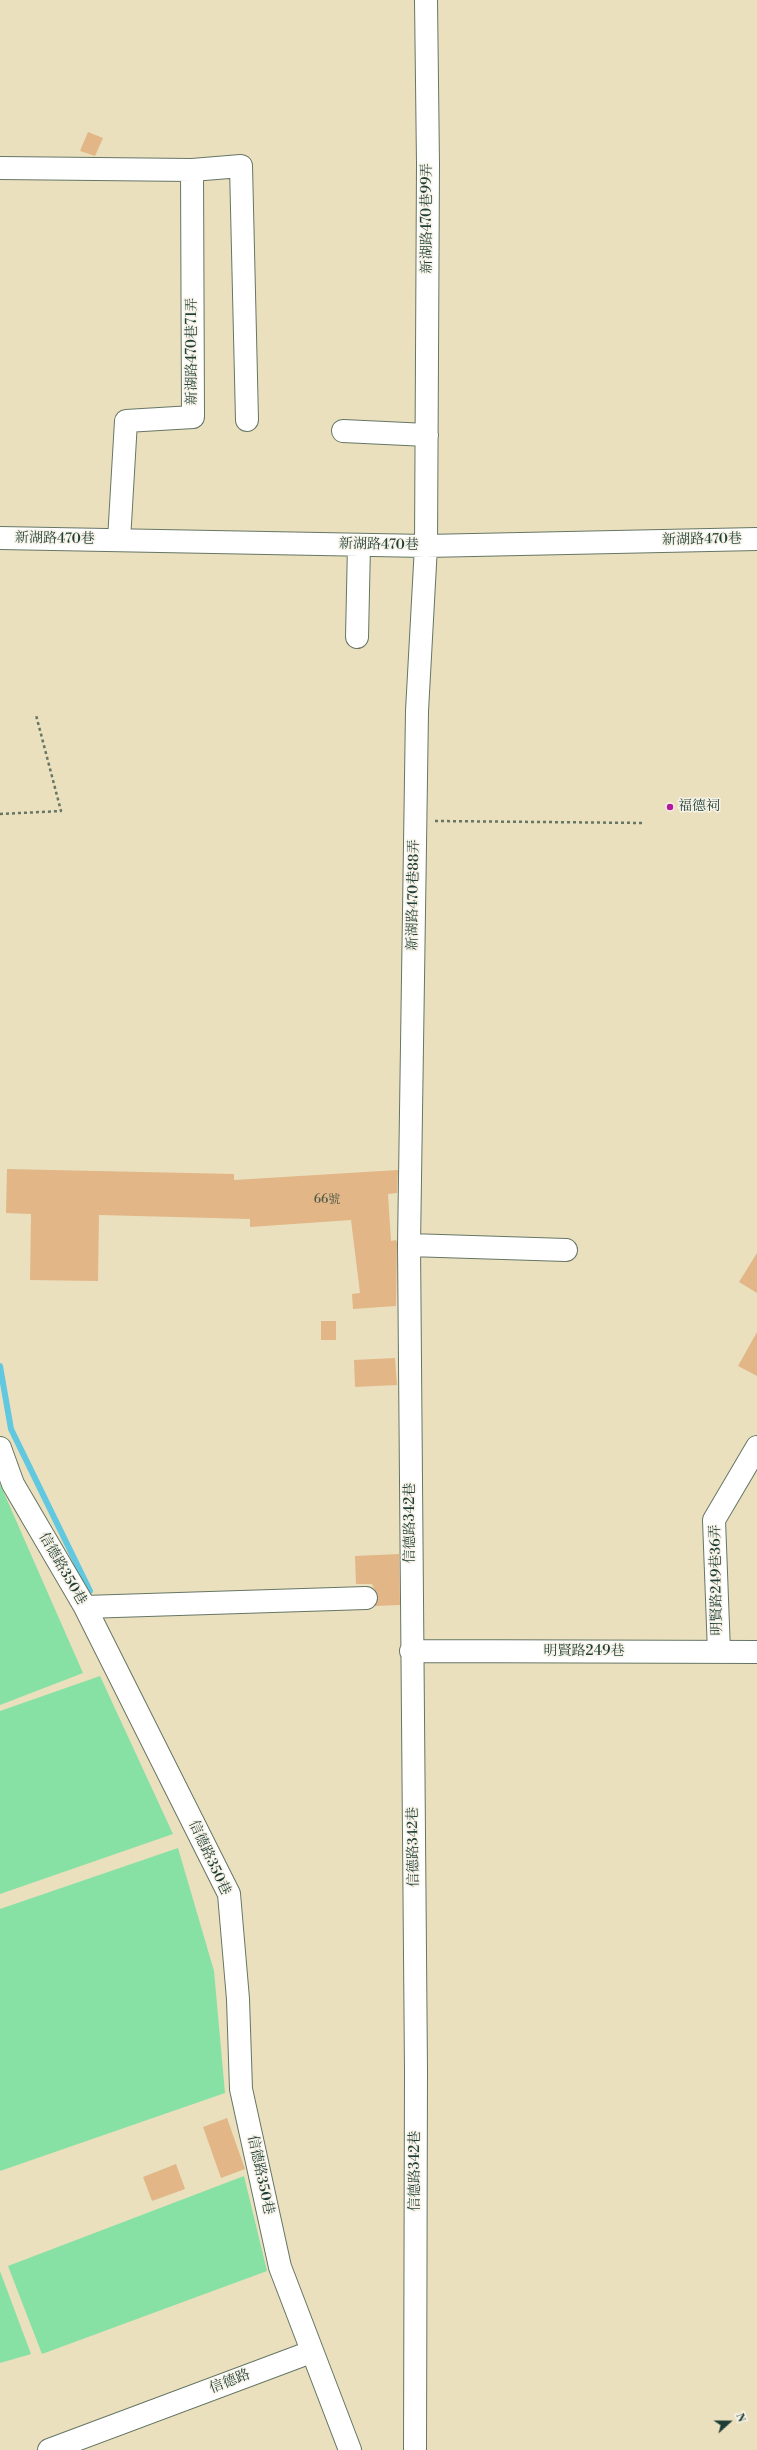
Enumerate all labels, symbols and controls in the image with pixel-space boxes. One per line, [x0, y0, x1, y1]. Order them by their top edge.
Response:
street label: 新湖路470巷99弄 [420, 163, 436, 273]
street label: 新湖路470巷71弄 [185, 297, 201, 405]
street label: 新湖路470巷 [15, 530, 95, 548]
street label: 新湖路470巷 [662, 531, 742, 549]
street label: 新湖路470巷 [339, 536, 419, 554]
place label: 福德祠 [678, 799, 720, 815]
marker: 福德祠 [665, 802, 675, 812]
street label: 新湖路470巷88弄 [405, 839, 423, 951]
house number: 66號 [314, 1193, 340, 1207]
street label: 信德路342巷 [403, 1483, 419, 1563]
street label: 明賢路249巷36弄 [708, 1524, 726, 1636]
street label: 信德路350巷 [35, 1530, 89, 1608]
street label: 明賢路249巷 [544, 1644, 624, 1660]
street label: 信德路342巷 [405, 1807, 423, 1887]
street label: 信德路350巷 [184, 1818, 234, 1898]
street label: 信德路342巷 [408, 2131, 424, 2211]
street label: 信德路350巷 [243, 2134, 277, 2216]
street label: 信德路 [207, 2367, 253, 2397]
north arrow [709, 2402, 749, 2442]
text: N [732, 2411, 748, 2424]

